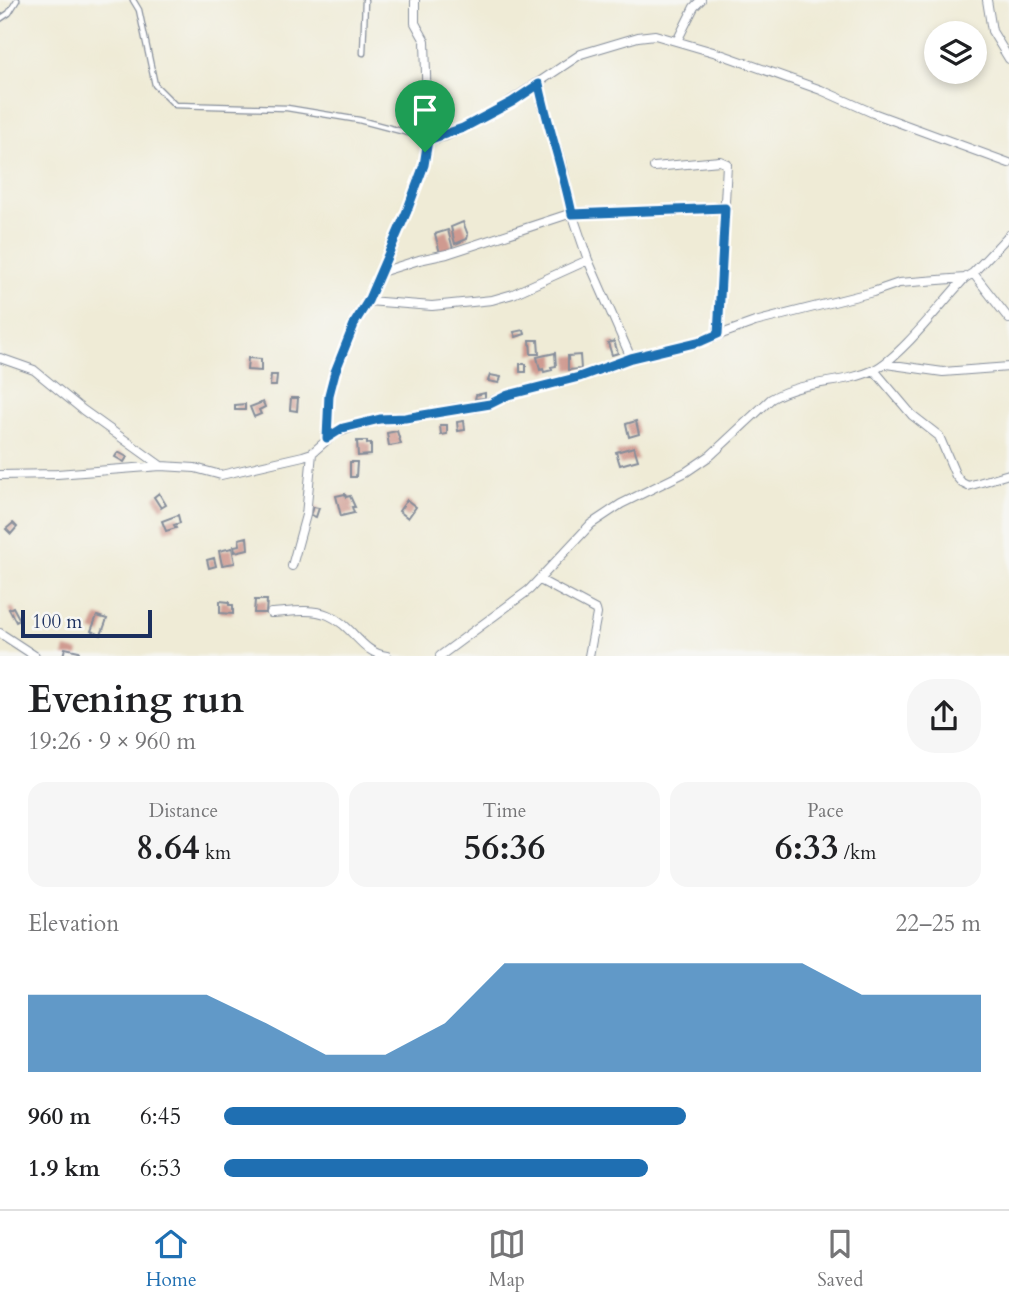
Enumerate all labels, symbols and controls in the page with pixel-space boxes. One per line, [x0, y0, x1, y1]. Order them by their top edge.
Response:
map controls [924, 21, 987, 84]
button: layers [924, 21, 987, 84]
pin [395, 80, 455, 152]
icon: arrive [406, 91, 444, 129]
scale bar [21, 607, 152, 639]
text: 100 m [32, 609, 82, 635]
text: Evening run [28, 674, 244, 726]
button: share [907, 679, 981, 753]
text: 19:26 · 9 × 960 m [28, 726, 196, 757]
text: Distance [149, 798, 218, 824]
text: Time [483, 798, 526, 824]
text: Pace [807, 798, 844, 824]
text: 8.64 [136, 824, 200, 872]
text: 56:36 [464, 824, 545, 872]
text: 6:33 [775, 824, 839, 872]
text: km [200, 840, 231, 866]
text: /km [839, 840, 876, 866]
text: Elevation [28, 908, 119, 939]
text: 22–25 m [896, 908, 981, 939]
text: 960 m [28, 1101, 91, 1132]
text: 6:45 [140, 1101, 181, 1132]
text: 1.9 km [28, 1153, 100, 1184]
text: 6:53 [140, 1153, 181, 1184]
tab: Home [146, 1225, 197, 1293]
tab: Map [488, 1225, 526, 1293]
tab: Saved [817, 1225, 863, 1293]

